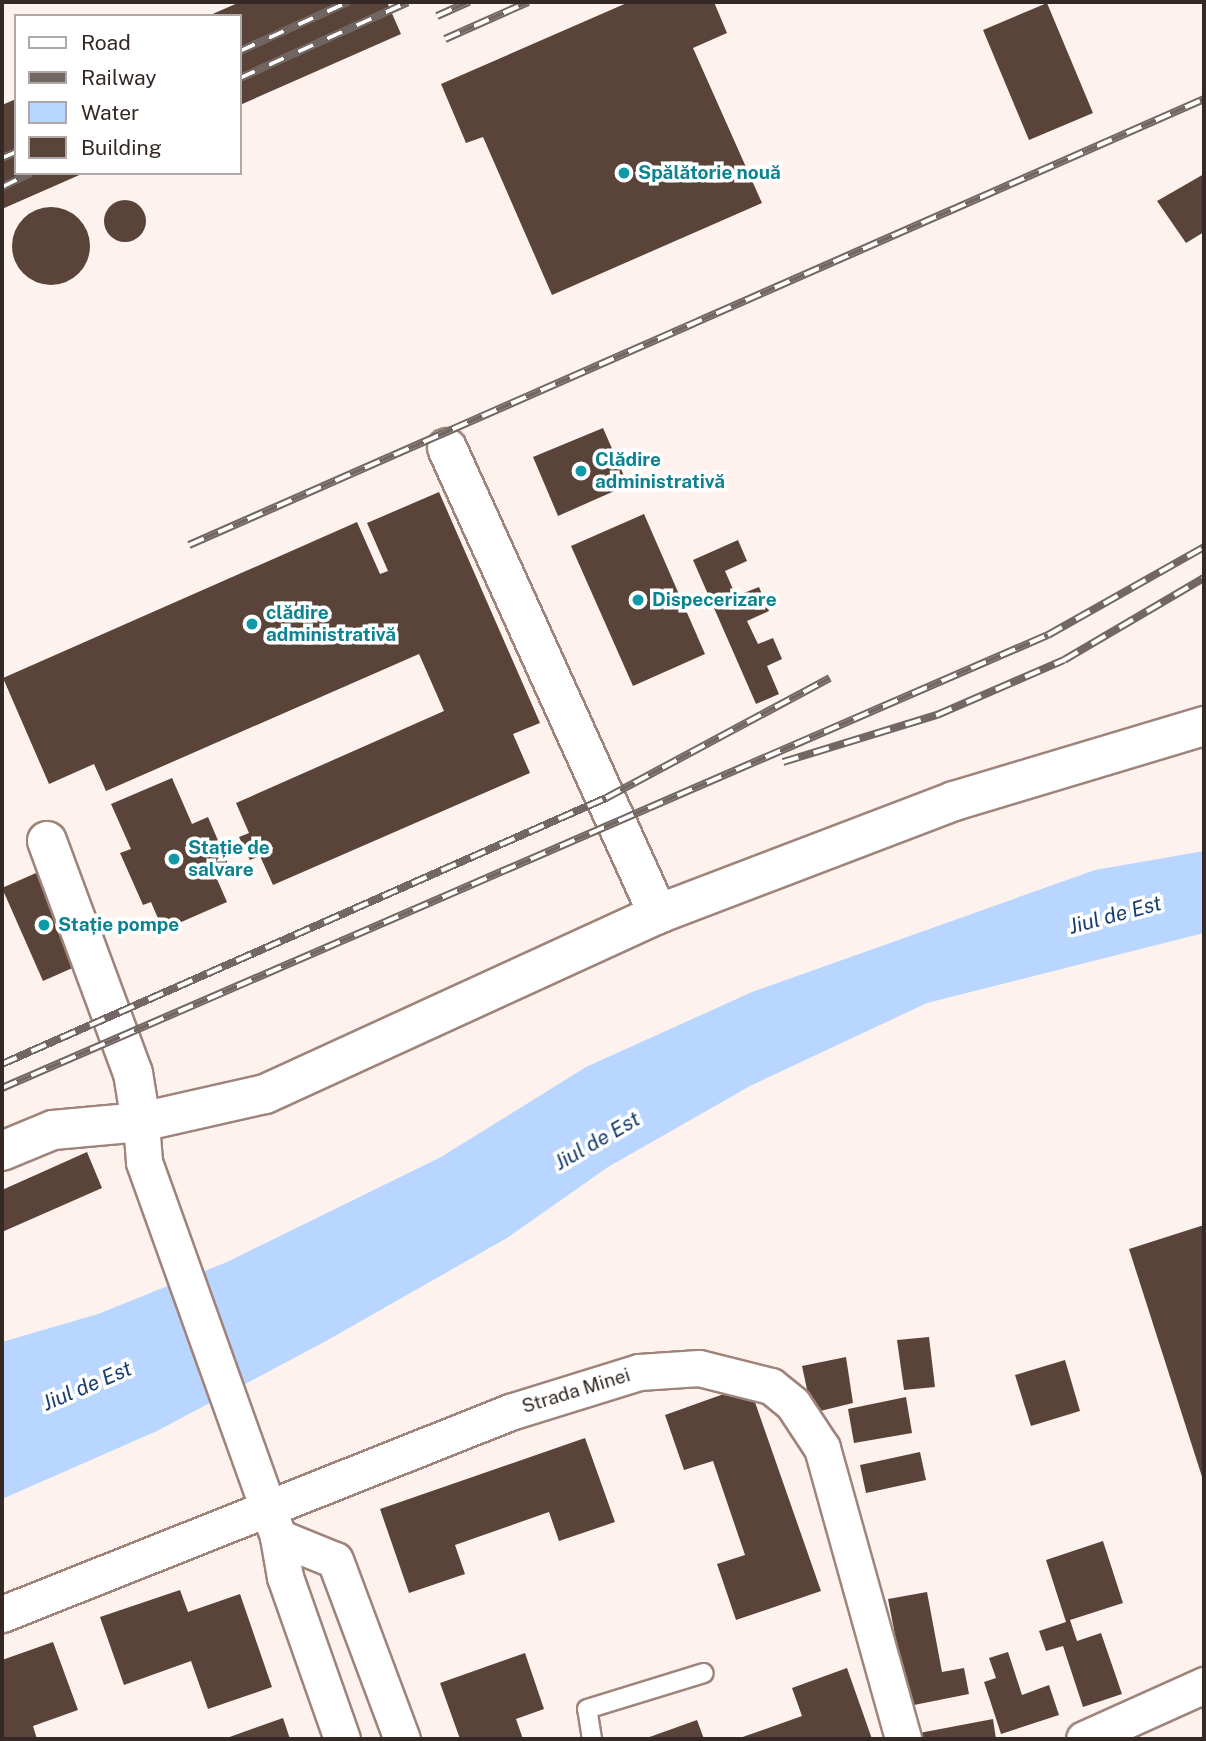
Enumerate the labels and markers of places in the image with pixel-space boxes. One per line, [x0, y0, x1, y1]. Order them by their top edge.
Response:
place label: Spălătorie nouă [638, 162, 781, 184]
marker: Spălătorie nouă [616, 165, 632, 181]
place label: Clădire administrativă [595, 449, 725, 493]
marker: Clădire administrativă [573, 463, 589, 479]
place label: Dispecerizare [652, 589, 777, 611]
marker: Dispecerizare [630, 592, 646, 608]
place label: clădire administrativă [266, 602, 396, 646]
marker: clădire administrativă [244, 616, 260, 632]
place label: Stație de salvare [188, 837, 270, 881]
marker: Stație de salvare [166, 851, 182, 867]
place label: Stație pompe [58, 914, 179, 936]
marker: Stație pompe [36, 917, 52, 933]

